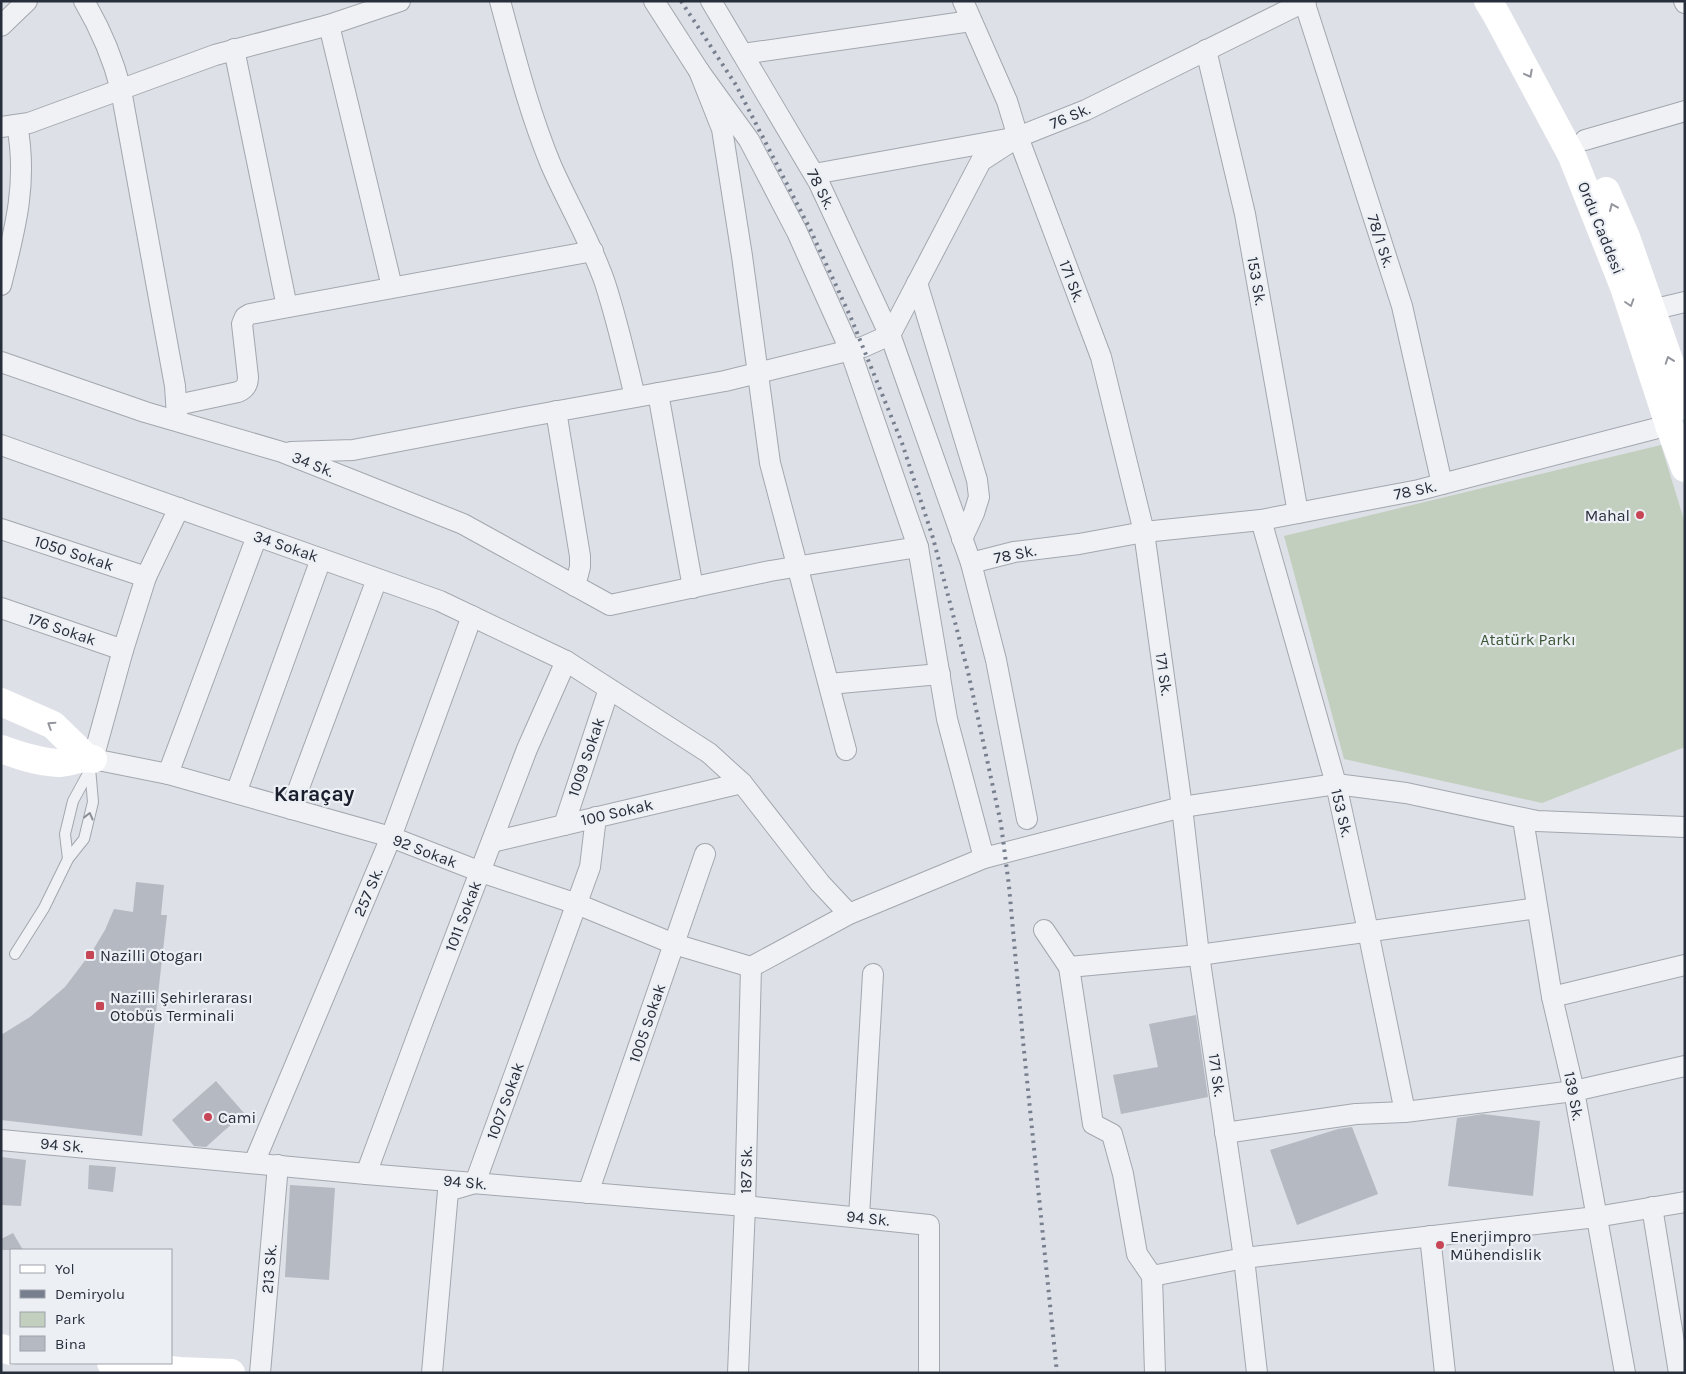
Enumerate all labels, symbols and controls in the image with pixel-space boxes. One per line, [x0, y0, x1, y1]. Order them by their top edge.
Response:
one-way arrow [1523, 69, 1533, 78]
street label: 76 Sk. [1047, 99, 1093, 133]
street label: 78 Sk. [803, 166, 839, 212]
street label: Ordu Caddesi [1574, 179, 1628, 277]
one-way arrow [1609, 203, 1619, 212]
street label: 78/1 Sk. [1363, 212, 1399, 270]
street label: 153 Sk. [1243, 255, 1271, 307]
street label: 171 Sk. [1055, 257, 1089, 305]
one-way arrow [1624, 298, 1634, 306]
one-way arrow [1665, 356, 1675, 365]
street label: 34 Sk. [289, 447, 337, 481]
street label: 78 Sk. [1392, 476, 1438, 504]
place label: Mahal [1585, 506, 1630, 525]
marker: Mahal [1634, 509, 1646, 521]
street label: 34 Sokak [251, 526, 321, 566]
street label: 1050 Sokak [32, 531, 116, 575]
street label: 78 Sk. [992, 541, 1038, 567]
street label: 176 Sokak [25, 608, 99, 650]
park label: Atatürk Parkı [1480, 630, 1576, 649]
street label: 171 Sk. [1152, 651, 1176, 697]
street label: 1009 Sokak [564, 715, 608, 799]
one-way arrow [47, 722, 56, 732]
district label: Karaçay [274, 782, 355, 806]
street label: 153 Sk. [1327, 787, 1357, 839]
street label: 100 Sokak [579, 794, 655, 830]
one-way arrow [83, 812, 94, 821]
street label: 92 Sokak [390, 830, 460, 872]
street label: 257 Sk. [349, 865, 387, 919]
street label: 1011 Sokak [441, 878, 485, 954]
place label: Nazilli Otogarı [100, 946, 203, 965]
marker: Nazilli Otogarı [84, 949, 96, 961]
street label: 1005 Sokak [625, 981, 669, 1065]
place label: Nazilli Şehirlerarası Otobüs Terminali [110, 988, 253, 1025]
marker: Nazilli Şehirlerarası Otobüs Terminali [94, 1000, 106, 1012]
street label: 171 Sk. [1205, 1052, 1229, 1098]
street label: 1007 Sokak [482, 1060, 528, 1142]
street label: 139 Sk. [1560, 1070, 1588, 1122]
place label: Cami [218, 1108, 256, 1127]
marker: Cami [202, 1111, 214, 1123]
street label: 94 Sk. [39, 1134, 85, 1156]
street label: 187 Sk. [736, 1146, 756, 1194]
street label: 94 Sk. [442, 1171, 488, 1193]
street label: 94 Sk. [845, 1206, 891, 1230]
place label: Enerjimpro Mühendislik [1450, 1227, 1542, 1264]
marker: Enerjimpro Mühendislik [1434, 1239, 1446, 1251]
street label: 213 Sk. [257, 1243, 281, 1294]
legend [10, 1249, 172, 1364]
text: Yol [55, 1260, 75, 1278]
text: Demiryolu [55, 1285, 125, 1303]
text: Park [55, 1310, 85, 1328]
text: Bina [55, 1335, 86, 1353]

